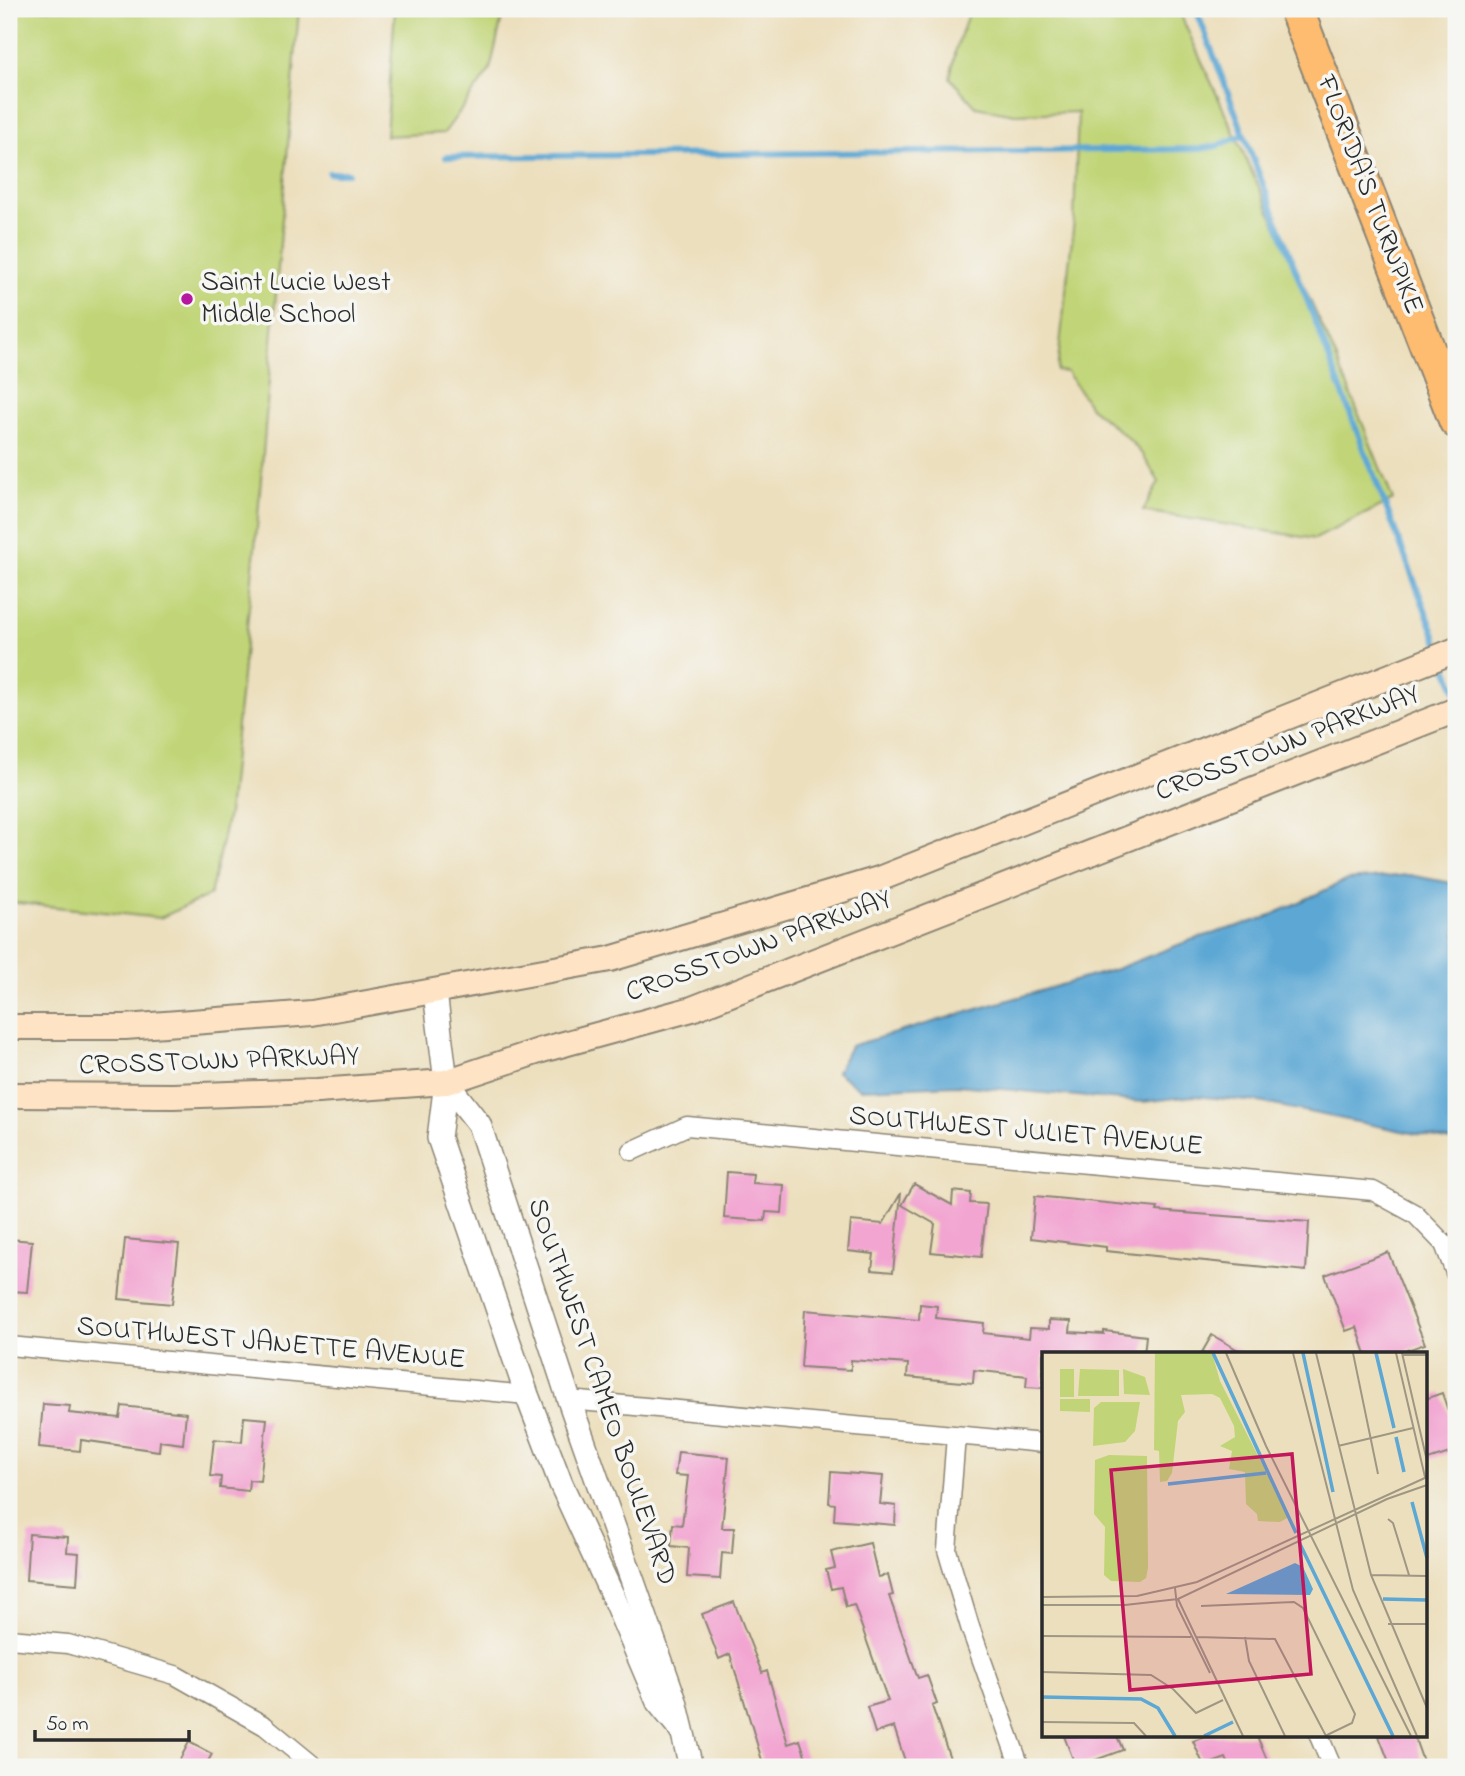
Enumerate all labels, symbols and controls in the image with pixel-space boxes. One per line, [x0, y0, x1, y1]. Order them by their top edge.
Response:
street label: FLORIDA'S TURNPIKE [1304, 69, 1433, 320]
place label: Saint Lucie West Middle School [201, 263, 391, 336]
marker: Saint Lucie West Middle School [179, 291, 195, 307]
street label: CROSSTOWN PARKWAY [1150, 675, 1426, 813]
street label: CROSSTOWN PARKWAY [620, 880, 898, 1014]
street label: CROSSTOWN PARKWAY [78, 1037, 360, 1087]
street label: SOUTHWEST JULIET AVENUE [847, 1096, 1205, 1168]
street label: SOUTHWEST CAMEO BOULEVARD [515, 1193, 687, 1591]
street label: SOUTHWEST JANETTE AVENUE [75, 1307, 467, 1381]
inset map [1042, 1352, 1426, 1738]
scale bar [35, 1699, 189, 1743]
text: 50 m [46, 1710, 89, 1740]

